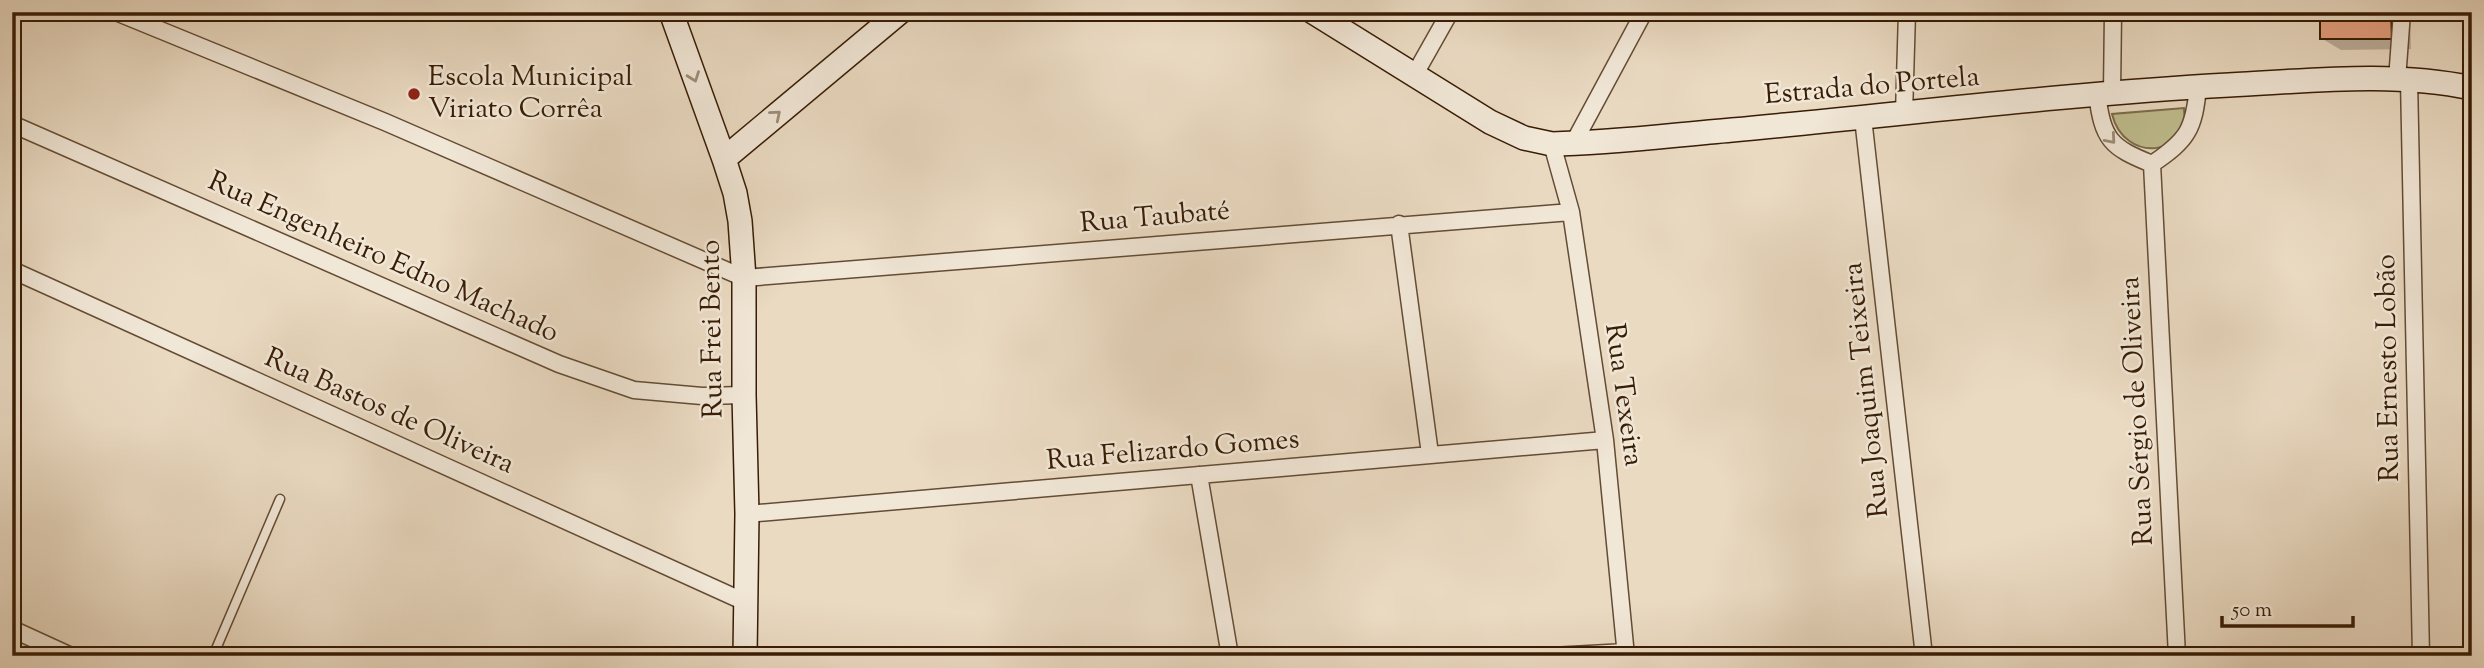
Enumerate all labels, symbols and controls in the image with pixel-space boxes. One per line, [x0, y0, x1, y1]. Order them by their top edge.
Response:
place label: Escola Municipal Viriato Corrêa [428, 58, 633, 130]
street label: Estrada do Portela [1763, 58, 1981, 116]
one-way arrow [685, 70, 699, 82]
marker: Escola Municipal Viriato Corrêa [406, 86, 422, 102]
one-way arrow [768, 111, 781, 123]
one-way arrow [2103, 131, 2115, 144]
street label: Rua Engenheiro Edno Machado [201, 162, 565, 354]
street label: Rua Taubaté [1078, 192, 1232, 244]
street label: Rua Frei Bento [691, 239, 735, 419]
street label: Rua Ernesto Lobão [2367, 254, 2411, 482]
street label: Rua Joaquim Teixeira [1834, 260, 1900, 520]
street label: Rua Sérgio de Oliveira [2111, 275, 2165, 547]
street label: Rua Texeira [1593, 321, 1653, 469]
street label: Rua Bastos de Oliveira [258, 339, 520, 485]
street label: Rua Felizardo Gomes [1045, 420, 1301, 482]
scale bar [2222, 584, 2353, 628]
text: 50 m [2231, 596, 2272, 626]

